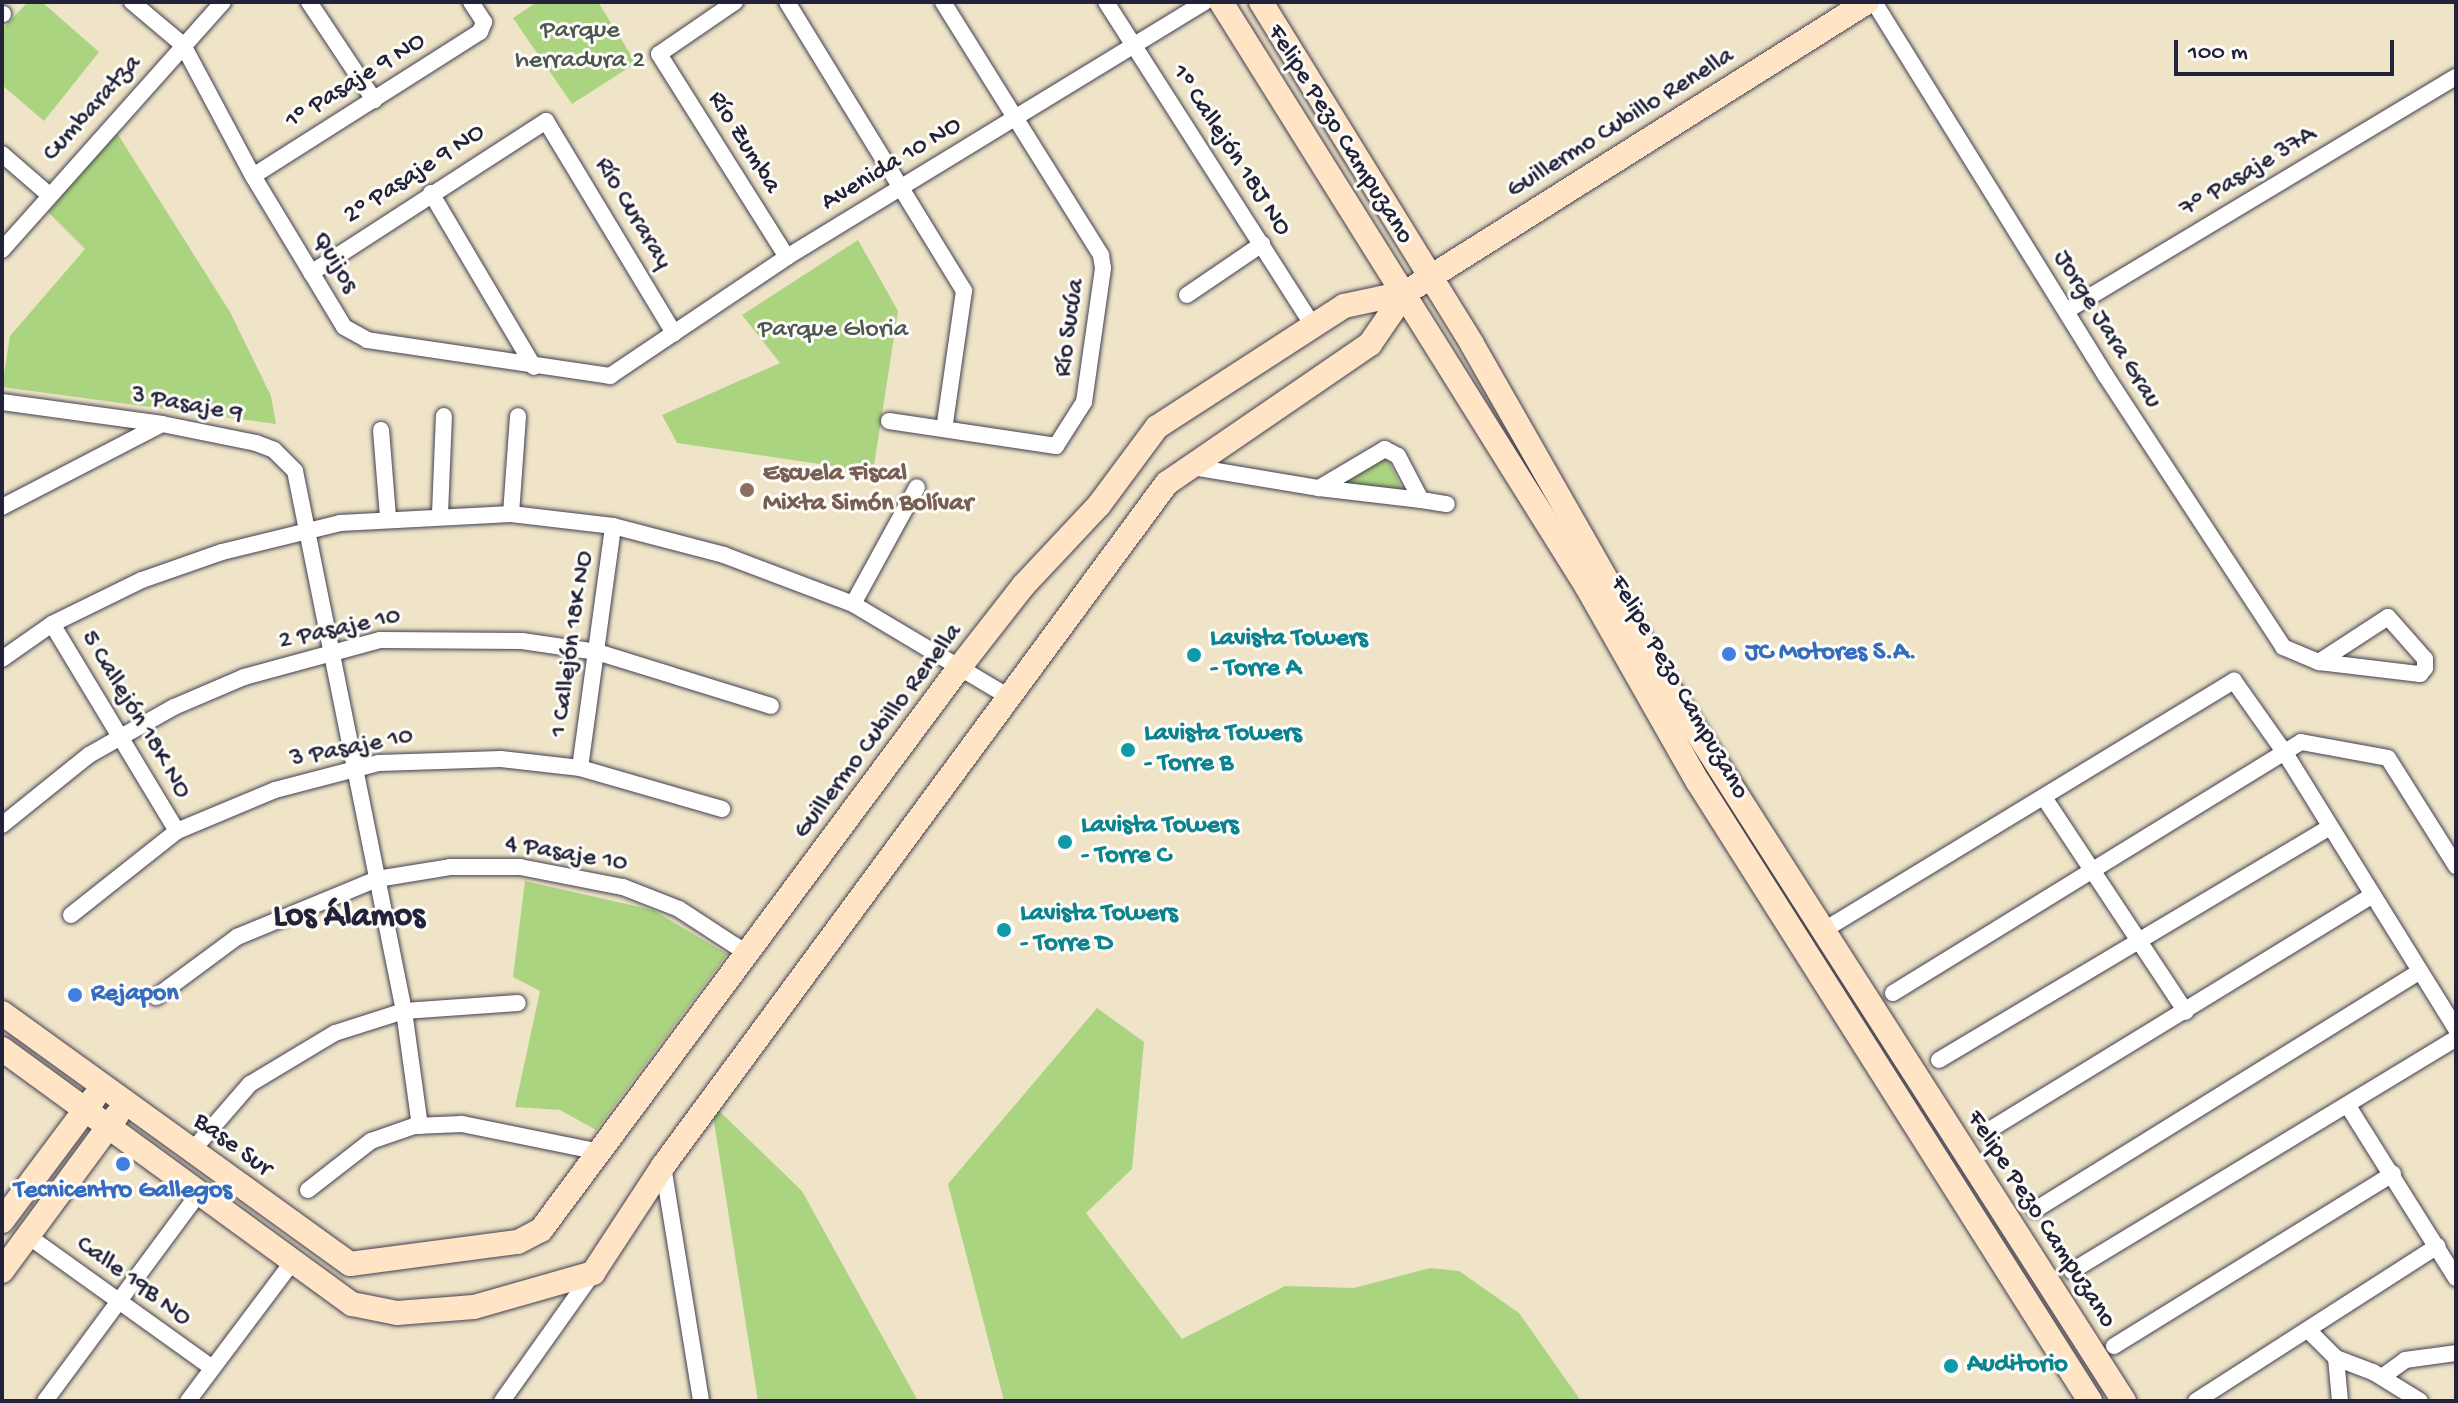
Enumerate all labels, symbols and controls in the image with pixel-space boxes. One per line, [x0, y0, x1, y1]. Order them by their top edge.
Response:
park label: Parque herradura 2 [515, 16, 645, 78]
street label: Felipe Pezo Campuzano [1259, 19, 1419, 251]
scale bar [2178, 24, 2398, 74]
street label: 1º Pasaje 9 NO [280, 26, 432, 138]
text: 100 m [2188, 39, 2248, 68]
street label: Guillermo Cubillo Renella [1502, 41, 1740, 207]
street label: Cumbaratza [37, 49, 149, 169]
street label: 1º Callejón 18J NO [1163, 59, 1297, 243]
street label: Río Zumba [699, 86, 787, 200]
street label: Avenida 10 NO [816, 111, 968, 219]
street label: 2º Pasaje 9 NO [339, 118, 491, 232]
street label: 7° Pasaje 37A [2175, 120, 2323, 226]
street label: Río Curaray [586, 152, 678, 276]
street label: Quijos [304, 227, 364, 299]
street label: Jorge Jara Grau [2045, 245, 2167, 415]
street label: Río Sucúa [1049, 277, 1093, 379]
park label: Parque Gloria [758, 315, 908, 347]
street label: 3 Pasaje 9 [129, 381, 245, 431]
place label: Escuela Fiscal Mixta Simón Bolívar [763, 459, 973, 520]
marker: Escuela Fiscal Mixta Simón Bolívar [738, 481, 756, 499]
street label: 1 Callejón 18K NO [545, 549, 601, 739]
street label: Felipe Pezo Campuzano [1601, 571, 1755, 805]
street label: 2 Pasaje 10 [276, 602, 404, 658]
street label: Guillermo Cubillo Renella [788, 618, 970, 846]
place label: Lavista Towers - Torre A [1210, 624, 1368, 686]
street label: 5 Callejón 18K NO [73, 625, 197, 805]
place label: JC Motores S.A. [1745, 638, 1917, 670]
marker: JC Motores S.A. [1720, 645, 1738, 663]
marker: Lavista Towers - Torre A [1185, 646, 1203, 664]
place label: Lavista Towers - Torre B [1144, 719, 1302, 780]
street label: 3 Pasaje 10 [288, 722, 416, 776]
marker: Lavista Towers - Torre B [1119, 741, 1137, 759]
place label: Lavista Towers - Torre C [1081, 811, 1239, 872]
street label: 4 Pasaje 10 [502, 829, 630, 881]
marker: Lavista Towers - Torre C [1056, 833, 1074, 851]
district label: Los Álamos [273, 899, 425, 939]
place label: Lavista Towers - Torre D [1020, 899, 1178, 960]
marker: Lavista Towers - Torre D [995, 921, 1013, 939]
place label: Rejapon [91, 979, 179, 1011]
marker: Rejapon [66, 986, 84, 1004]
street label: Felipe Pezo Campuzano [1958, 1105, 2122, 1335]
street label: Base Sur [186, 1107, 278, 1185]
marker: Tecnicentro Gallegos [114, 1155, 132, 1173]
place label: Tecnicentro Gallegos [14, 1176, 232, 1208]
street label: Calle 19B NO [69, 1230, 197, 1334]
place label: Auditorio [1967, 1350, 2068, 1382]
marker: Auditorio [1942, 1357, 1960, 1375]

